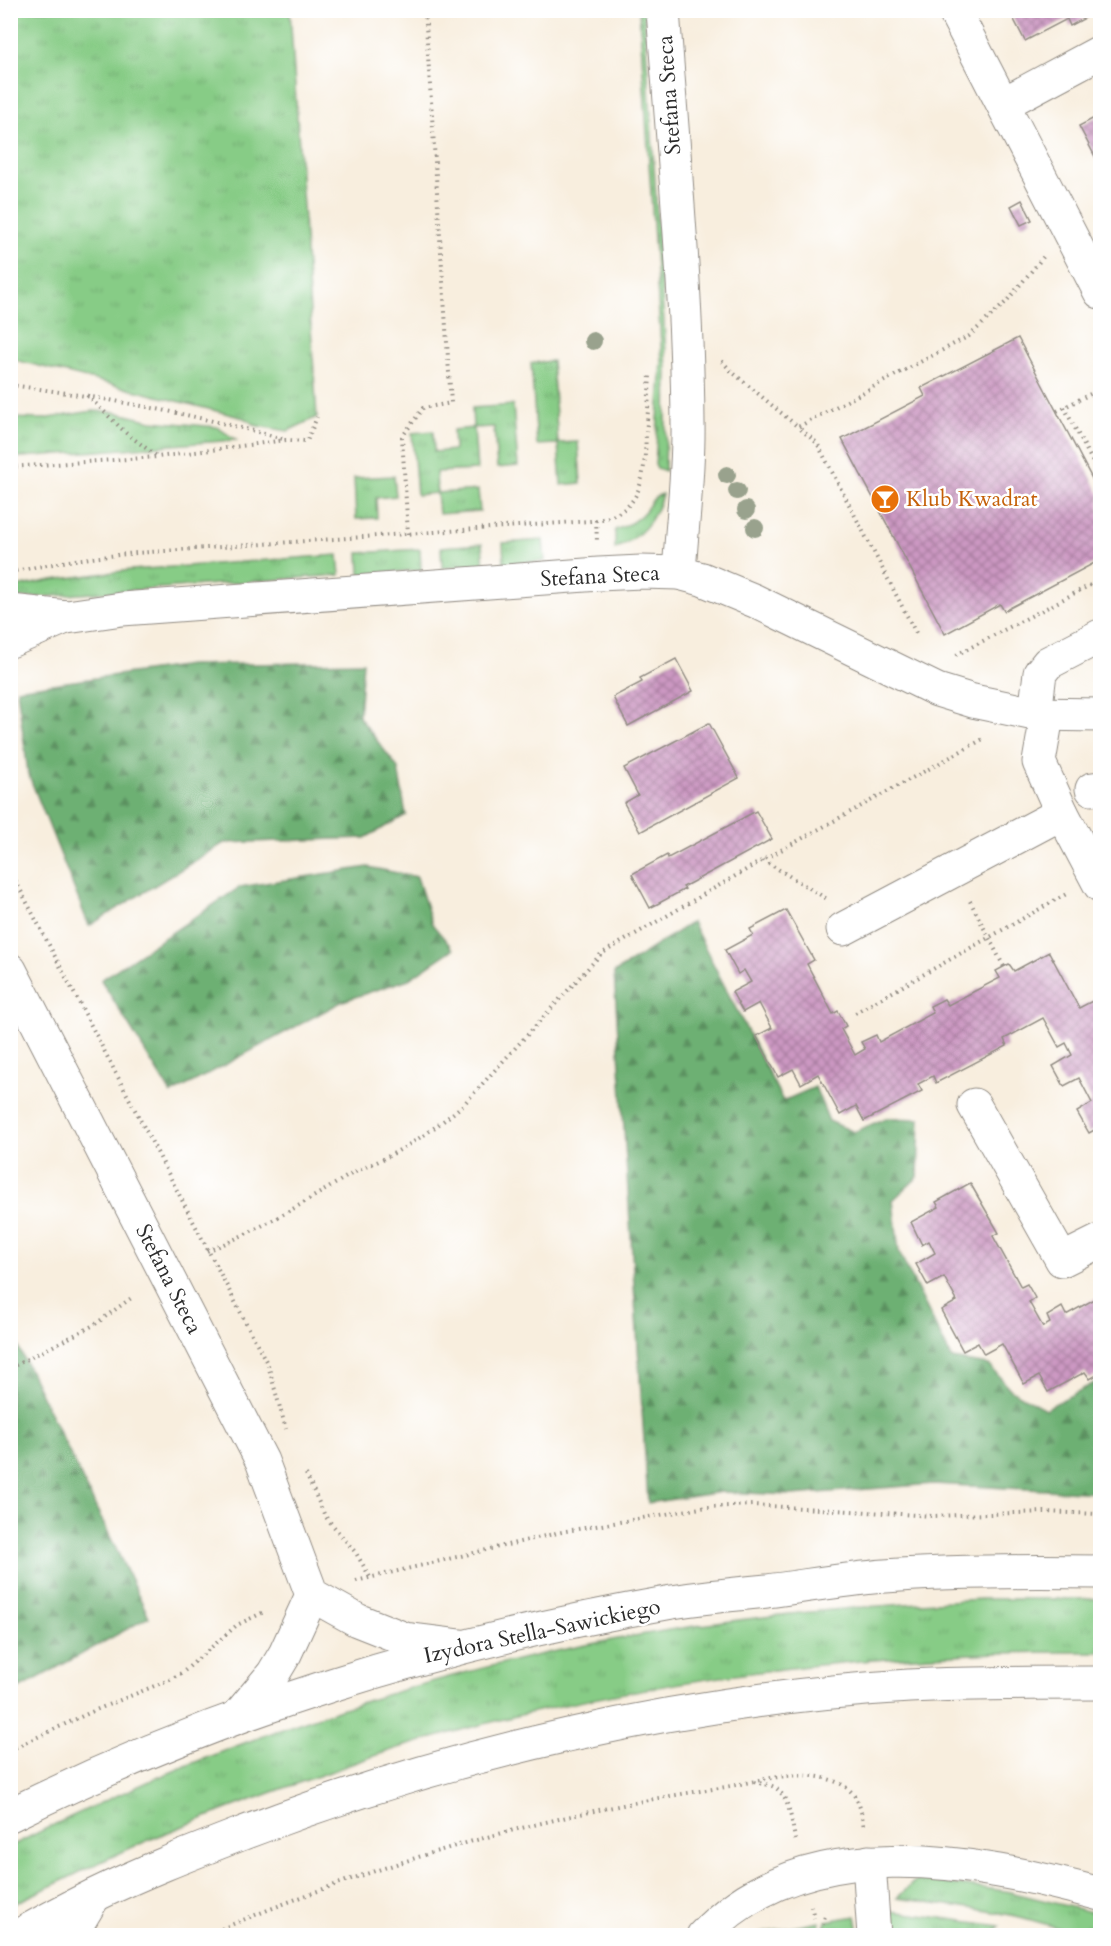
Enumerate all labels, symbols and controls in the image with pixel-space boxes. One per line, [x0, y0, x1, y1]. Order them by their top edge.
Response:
street label: Stefana Steca [650, 34, 688, 156]
bar icon: Klub Kwadrat [869, 483, 901, 515]
place label: Klub Kwadrat [906, 484, 1038, 514]
street label: Stefana Steca [540, 558, 661, 594]
street label: Stefana Steca [128, 1219, 210, 1340]
street label: Izydora Stella-Sawickiego [421, 1591, 663, 1671]

